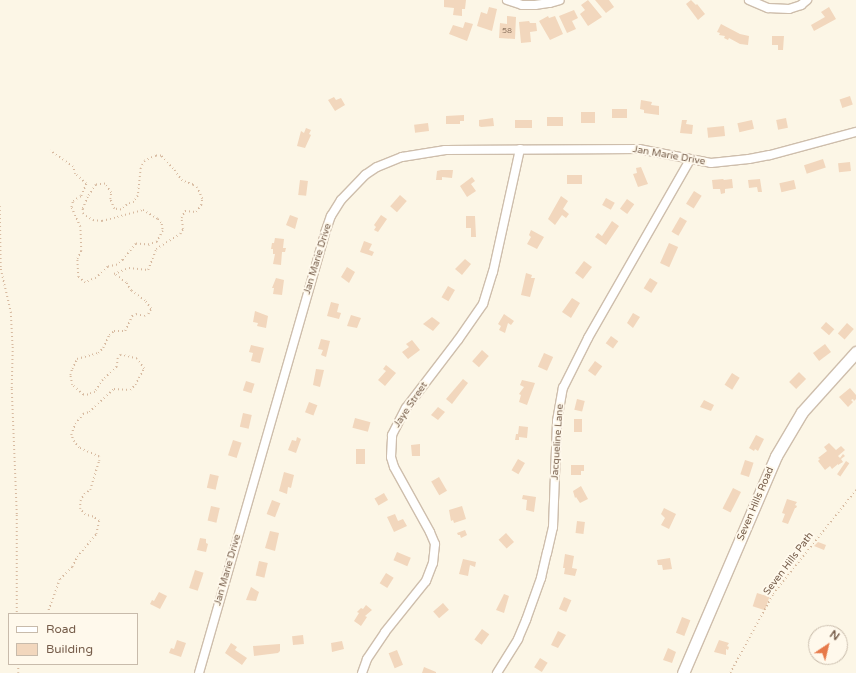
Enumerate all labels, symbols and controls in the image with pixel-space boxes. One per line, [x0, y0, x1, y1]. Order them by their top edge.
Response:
house number: 58 [502, 26, 512, 36]
street label: Jan Marie Drive [632, 144, 706, 168]
street label: Jan Marie Drive [302, 222, 334, 296]
street label: Jaye Street [391, 380, 431, 430]
street label: Jacqueline Lane [549, 404, 567, 480]
street label: Seven Hills Road [735, 465, 777, 543]
street label: Seven Hills Path [761, 530, 817, 598]
street label: Jan Marie Drive [212, 533, 244, 607]
legend [8, 613, 138, 665]
text: Road [46, 622, 76, 636]
north arrow [808, 625, 848, 665]
text: N [827, 628, 842, 643]
text: Building [46, 642, 93, 656]

